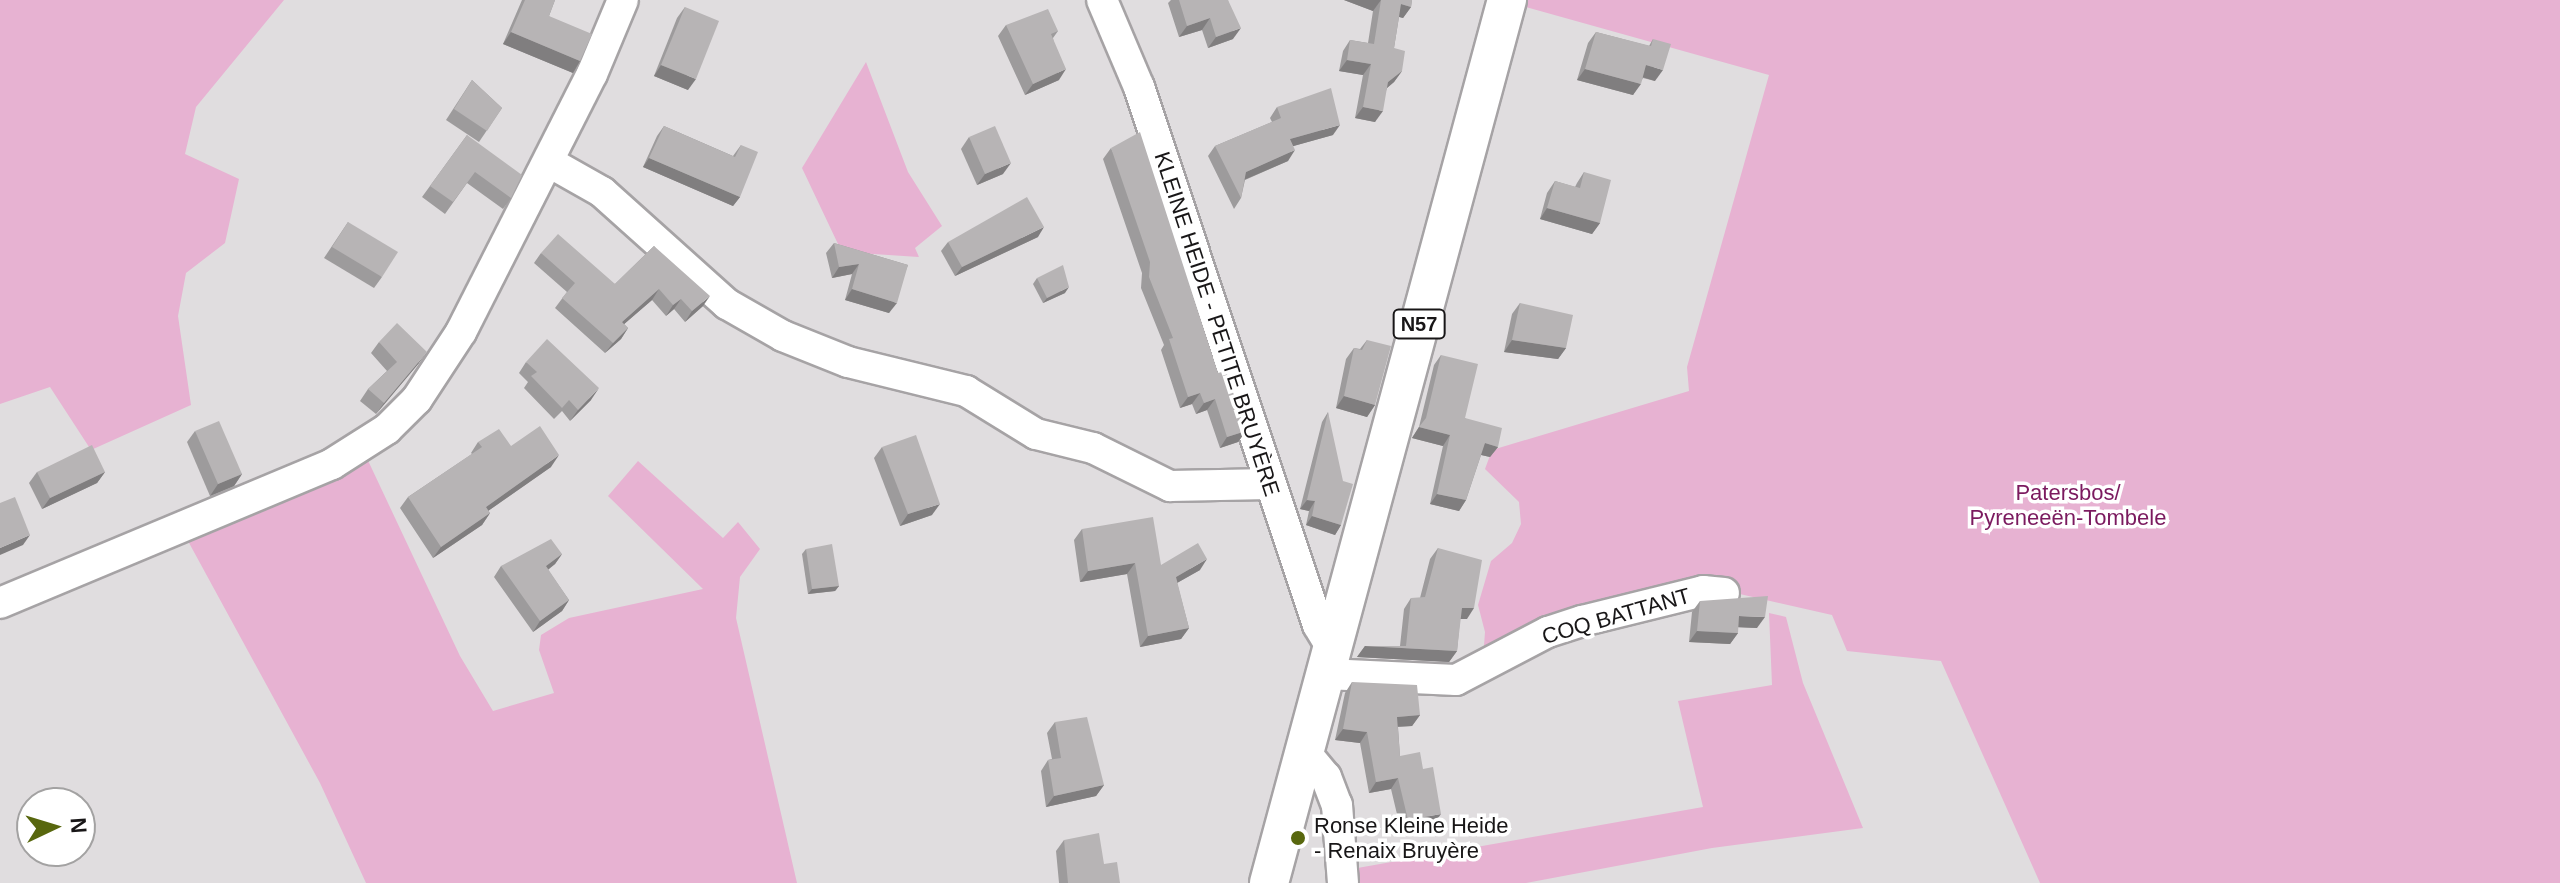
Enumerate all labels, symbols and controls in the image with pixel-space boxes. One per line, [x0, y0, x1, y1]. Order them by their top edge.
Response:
street label: KLEINE HEIDE - PETITE BRUYÈRE [1149, 148, 1285, 500]
road number: N57 [1391, 308, 1447, 340]
park label: Patersbos/ Pyreneeën-Tombele [1970, 479, 2166, 530]
street label: COQ BATTANT [1539, 582, 1693, 650]
north arrow [16, 787, 96, 867]
place label: Ronse Kleine Heide - Renaix Bruyère [1314, 812, 1508, 864]
text: N [65, 817, 91, 834]
marker: Ronse Kleine Heide - Renaix Bruyère [1289, 829, 1307, 847]

